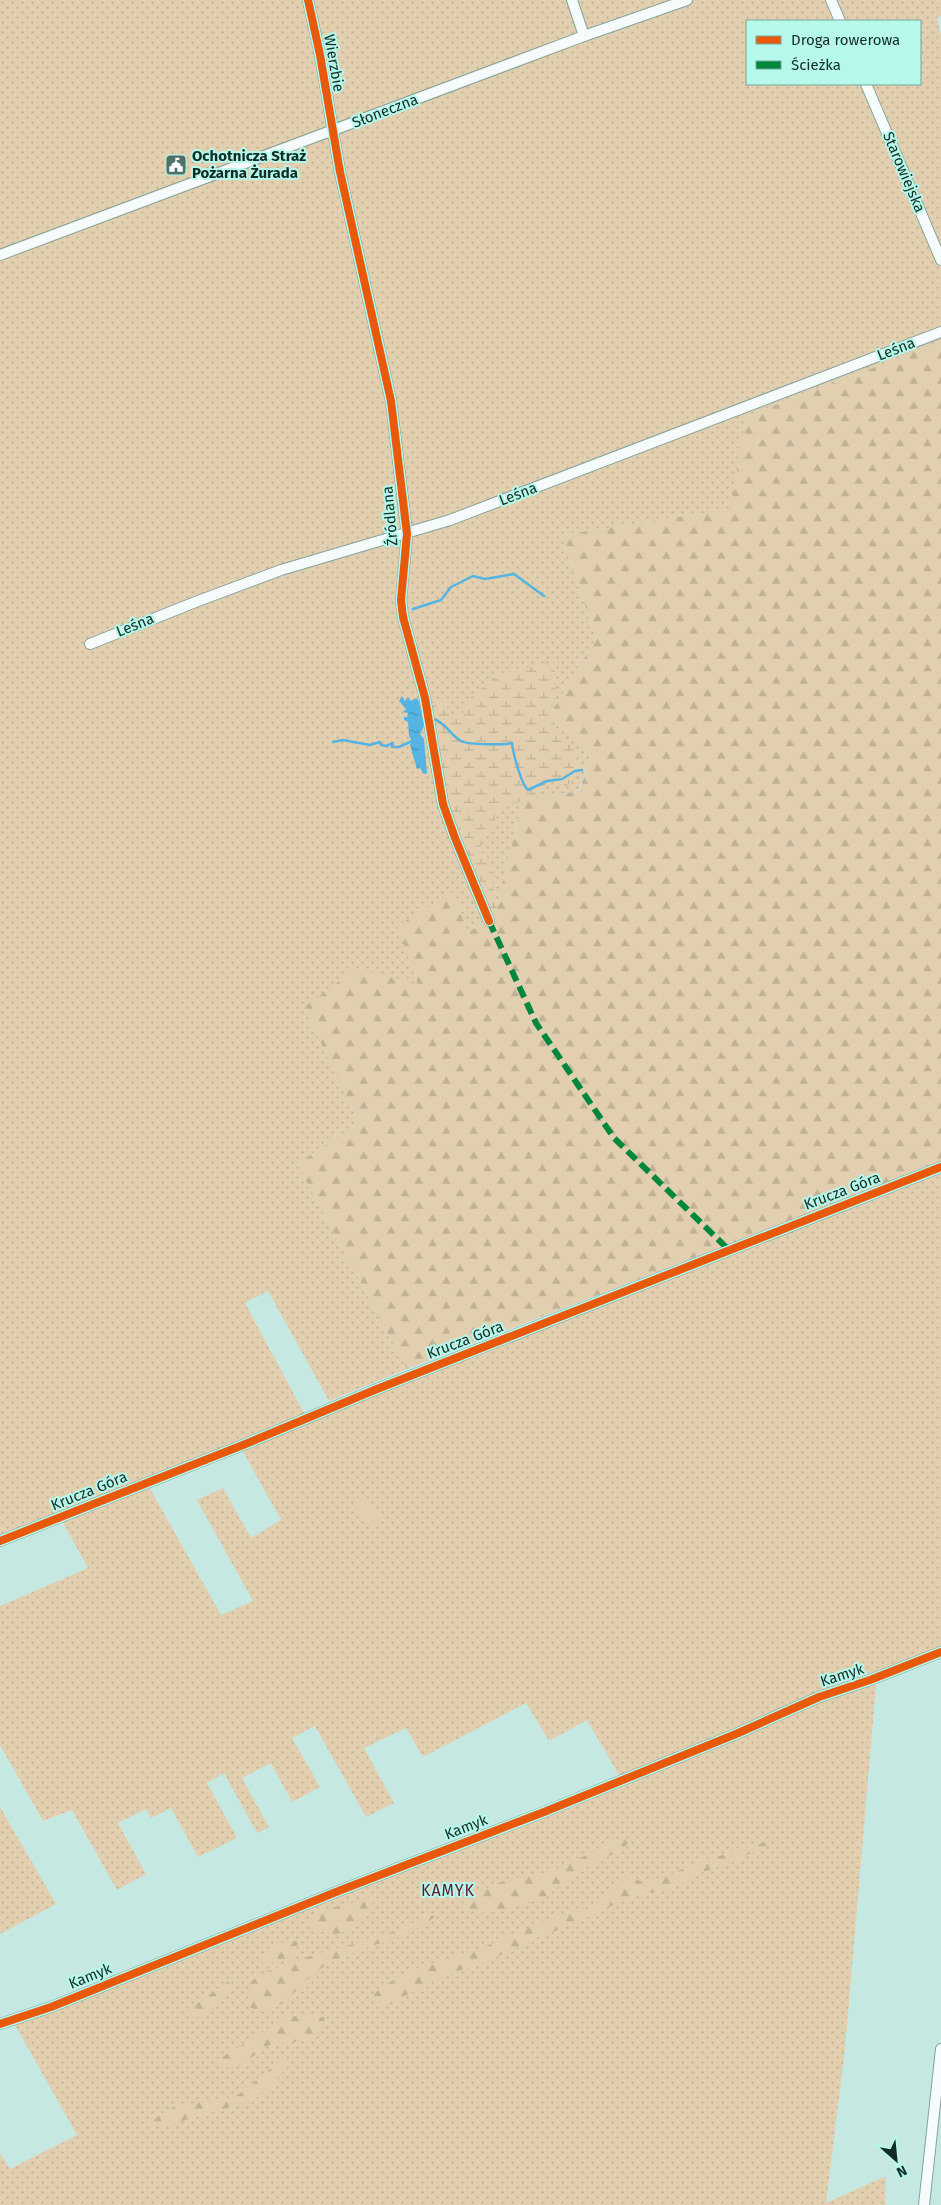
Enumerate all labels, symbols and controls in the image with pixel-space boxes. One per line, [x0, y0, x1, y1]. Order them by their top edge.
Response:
legend [746, 20, 921, 85]
text: Droga rowerowa [791, 31, 900, 49]
street label: Wierzbie [320, 33, 348, 93]
text: Ścieżka [791, 56, 841, 74]
street label: Słoneczna [350, 90, 420, 132]
street label: Starowiejska [879, 129, 929, 215]
place label: Ochotnicza Straż Pożarna Żurada [192, 147, 306, 182]
public building icon: Ochotnicza Straż Pożarna Żurada [164, 153, 188, 177]
street label: Leśna [874, 334, 918, 364]
street label: Leśna [496, 479, 540, 509]
street label: Źródlana [378, 485, 402, 547]
street label: Leśna [113, 609, 157, 641]
street label: Krucza Góra [801, 1168, 883, 1214]
street label: Krucza Góra [424, 1317, 506, 1363]
street label: Krucza Góra [48, 1468, 130, 1514]
street label: Kamyk [818, 1659, 866, 1690]
street label: Kamyk [442, 1810, 490, 1843]
district label: KAMYK [421, 1881, 475, 1900]
street label: Kamyk [66, 1959, 114, 1993]
north arrow [871, 2135, 921, 2185]
text: N [894, 2161, 910, 2181]

